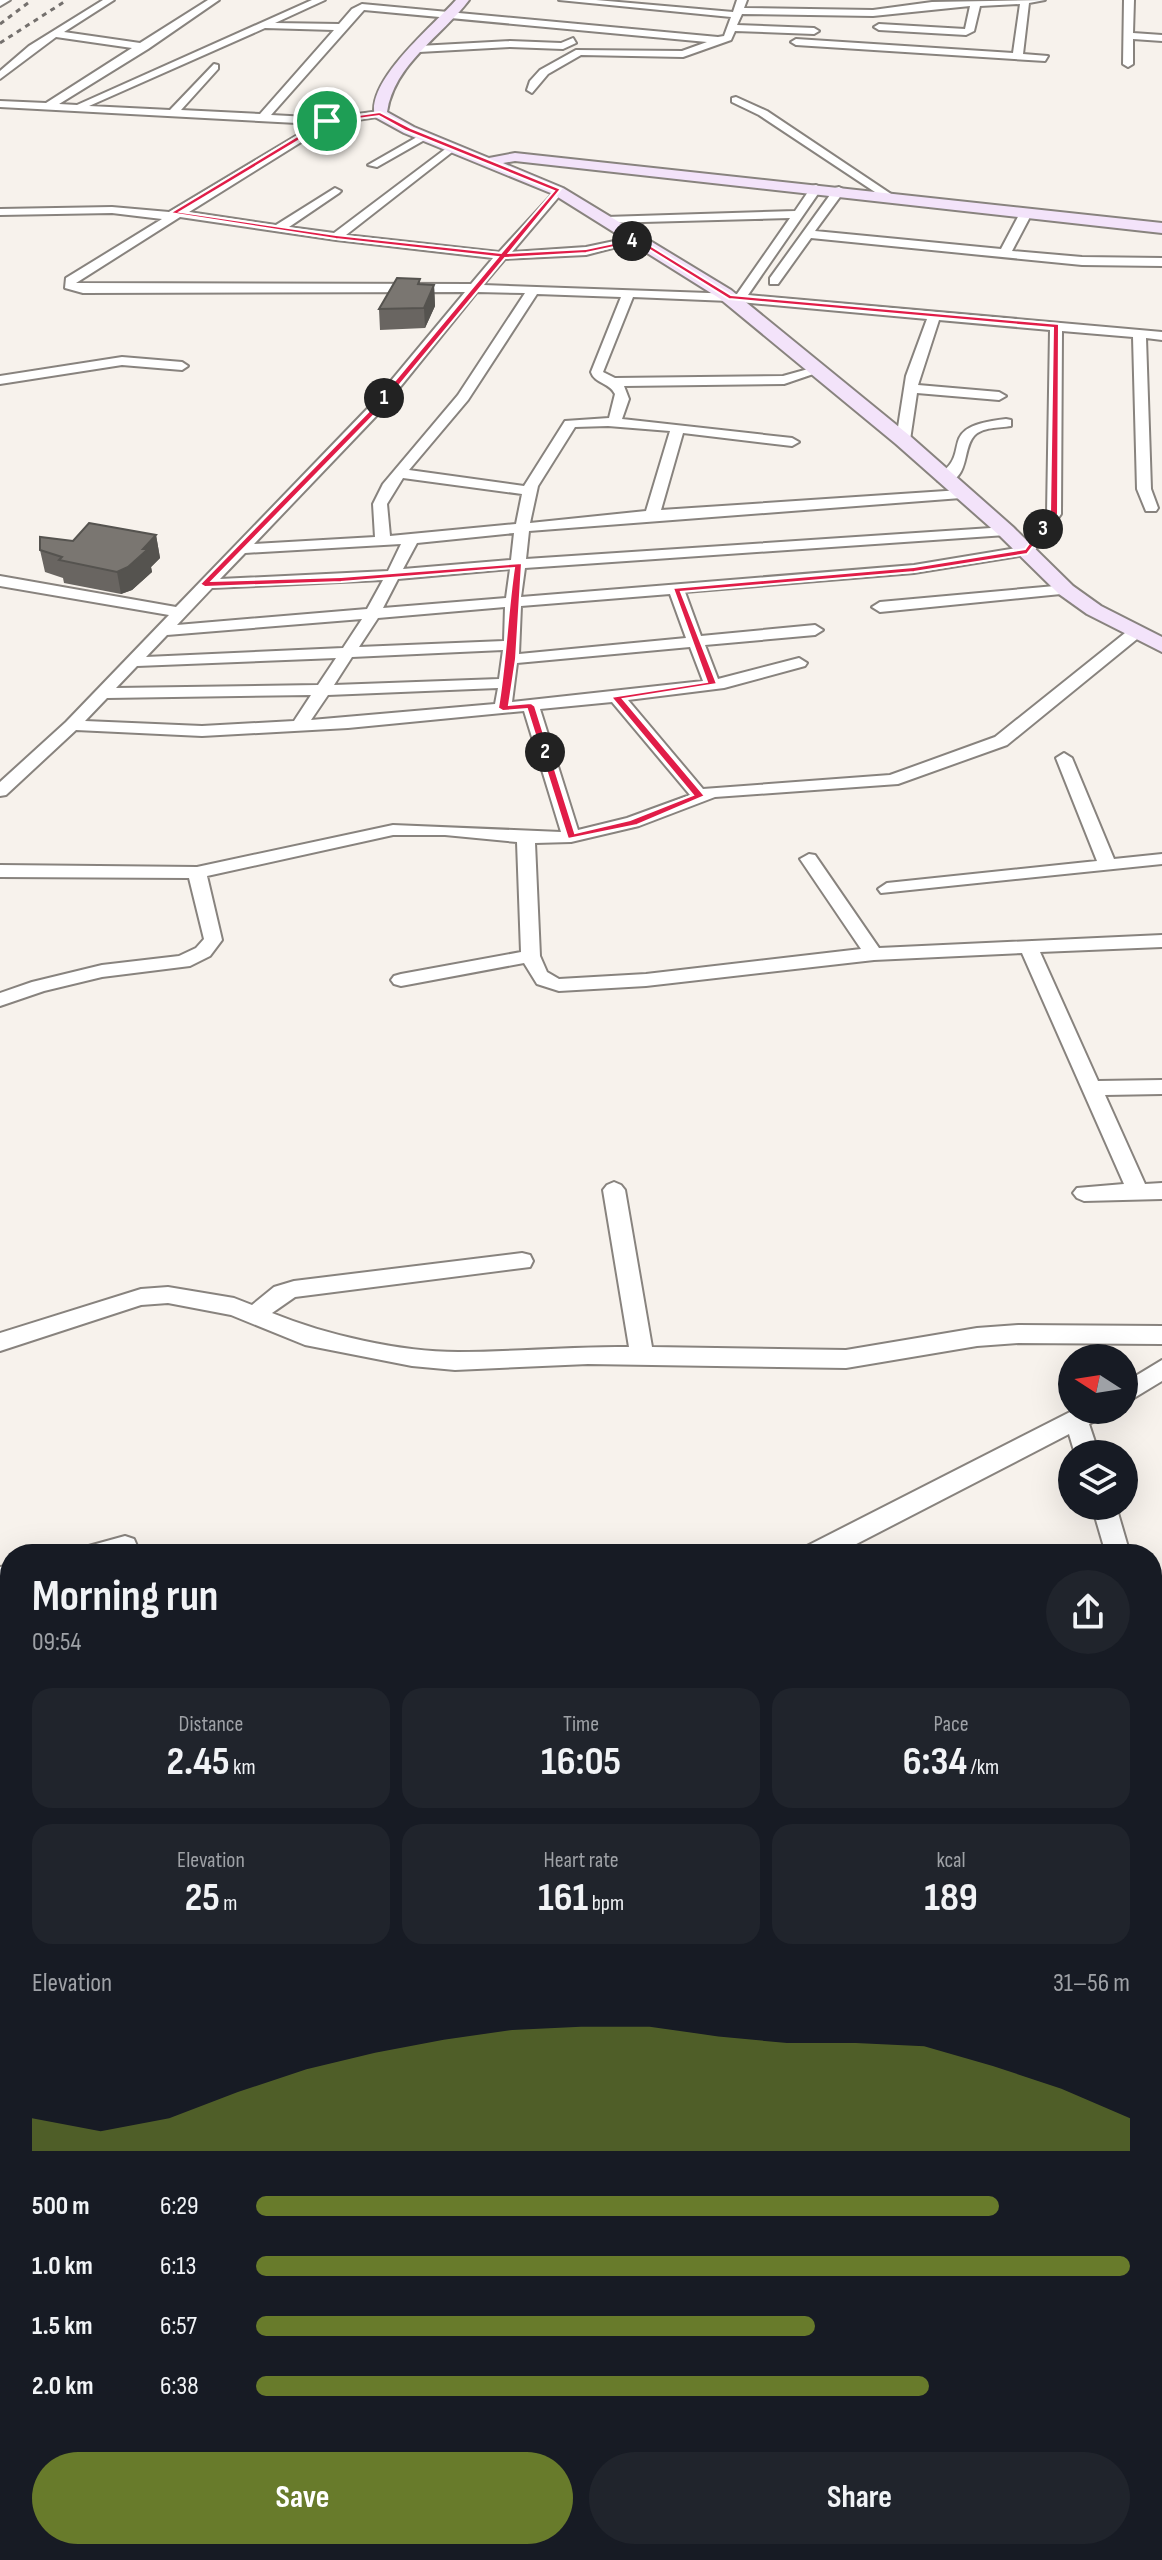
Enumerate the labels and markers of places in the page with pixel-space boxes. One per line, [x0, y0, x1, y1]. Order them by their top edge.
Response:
pin [293, 87, 361, 155]
pin: 4 [612, 221, 652, 261]
pin: 1 [364, 378, 404, 418]
pin: 3 [1023, 509, 1063, 549]
pin: 2 [525, 732, 565, 772]

